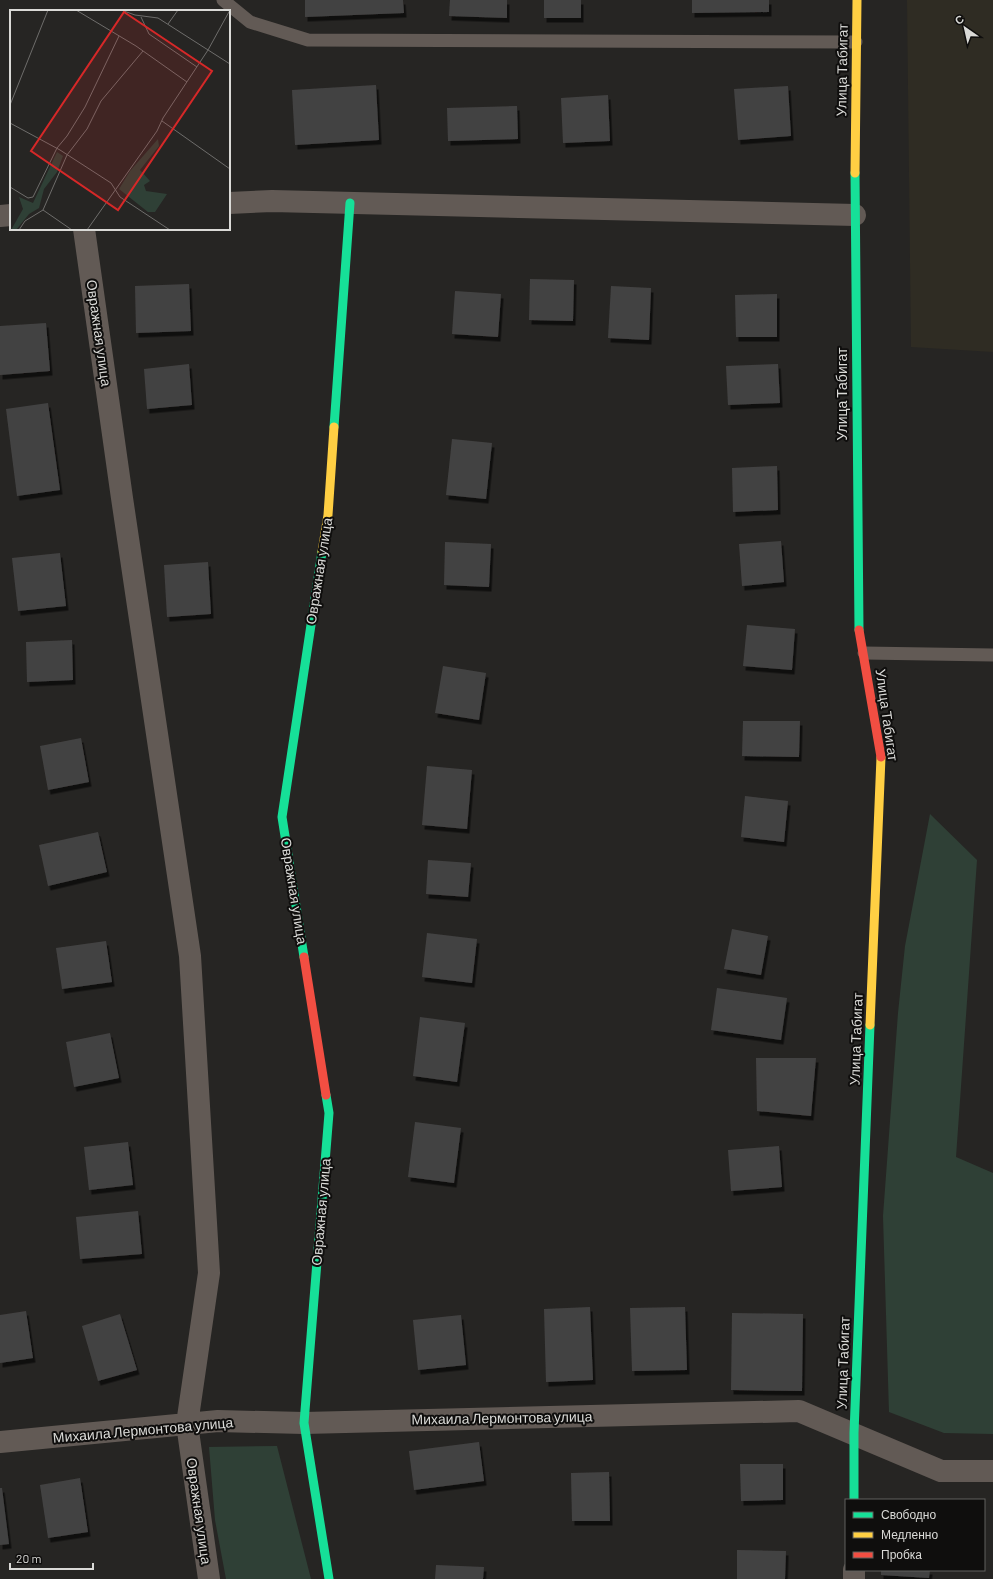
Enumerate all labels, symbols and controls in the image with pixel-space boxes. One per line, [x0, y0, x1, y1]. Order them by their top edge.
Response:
north arrow [945, 8, 985, 48]
inset map [10, 10, 230, 230]
text: С [952, 12, 966, 27]
street label: Улица Табигат [832, 23, 851, 117]
street label: Овражная улица [84, 278, 115, 388]
street label: Улица Табигат [833, 347, 850, 440]
street label: Овражная улица [302, 516, 335, 625]
street label: Улица Табигат [873, 668, 902, 763]
street label: Овражная улица [278, 836, 311, 946]
street label: Улица Табигат [845, 992, 866, 1086]
street label: Овражная улица [307, 1157, 334, 1266]
street label: Улица Табигат [832, 1316, 853, 1410]
street label: Михаила Лермонтова улица [411, 1407, 593, 1428]
street label: Михаила Лермонтова улица [52, 1413, 234, 1446]
street label: Овражная улица [184, 1456, 215, 1566]
legend [845, 1499, 985, 1571]
text: Свободно [881, 1507, 936, 1522]
text: Медленно [881, 1527, 938, 1542]
scale bar [10, 1545, 93, 1571]
text: Пробка [881, 1547, 922, 1562]
text: 20 m [16, 1551, 42, 1565]

